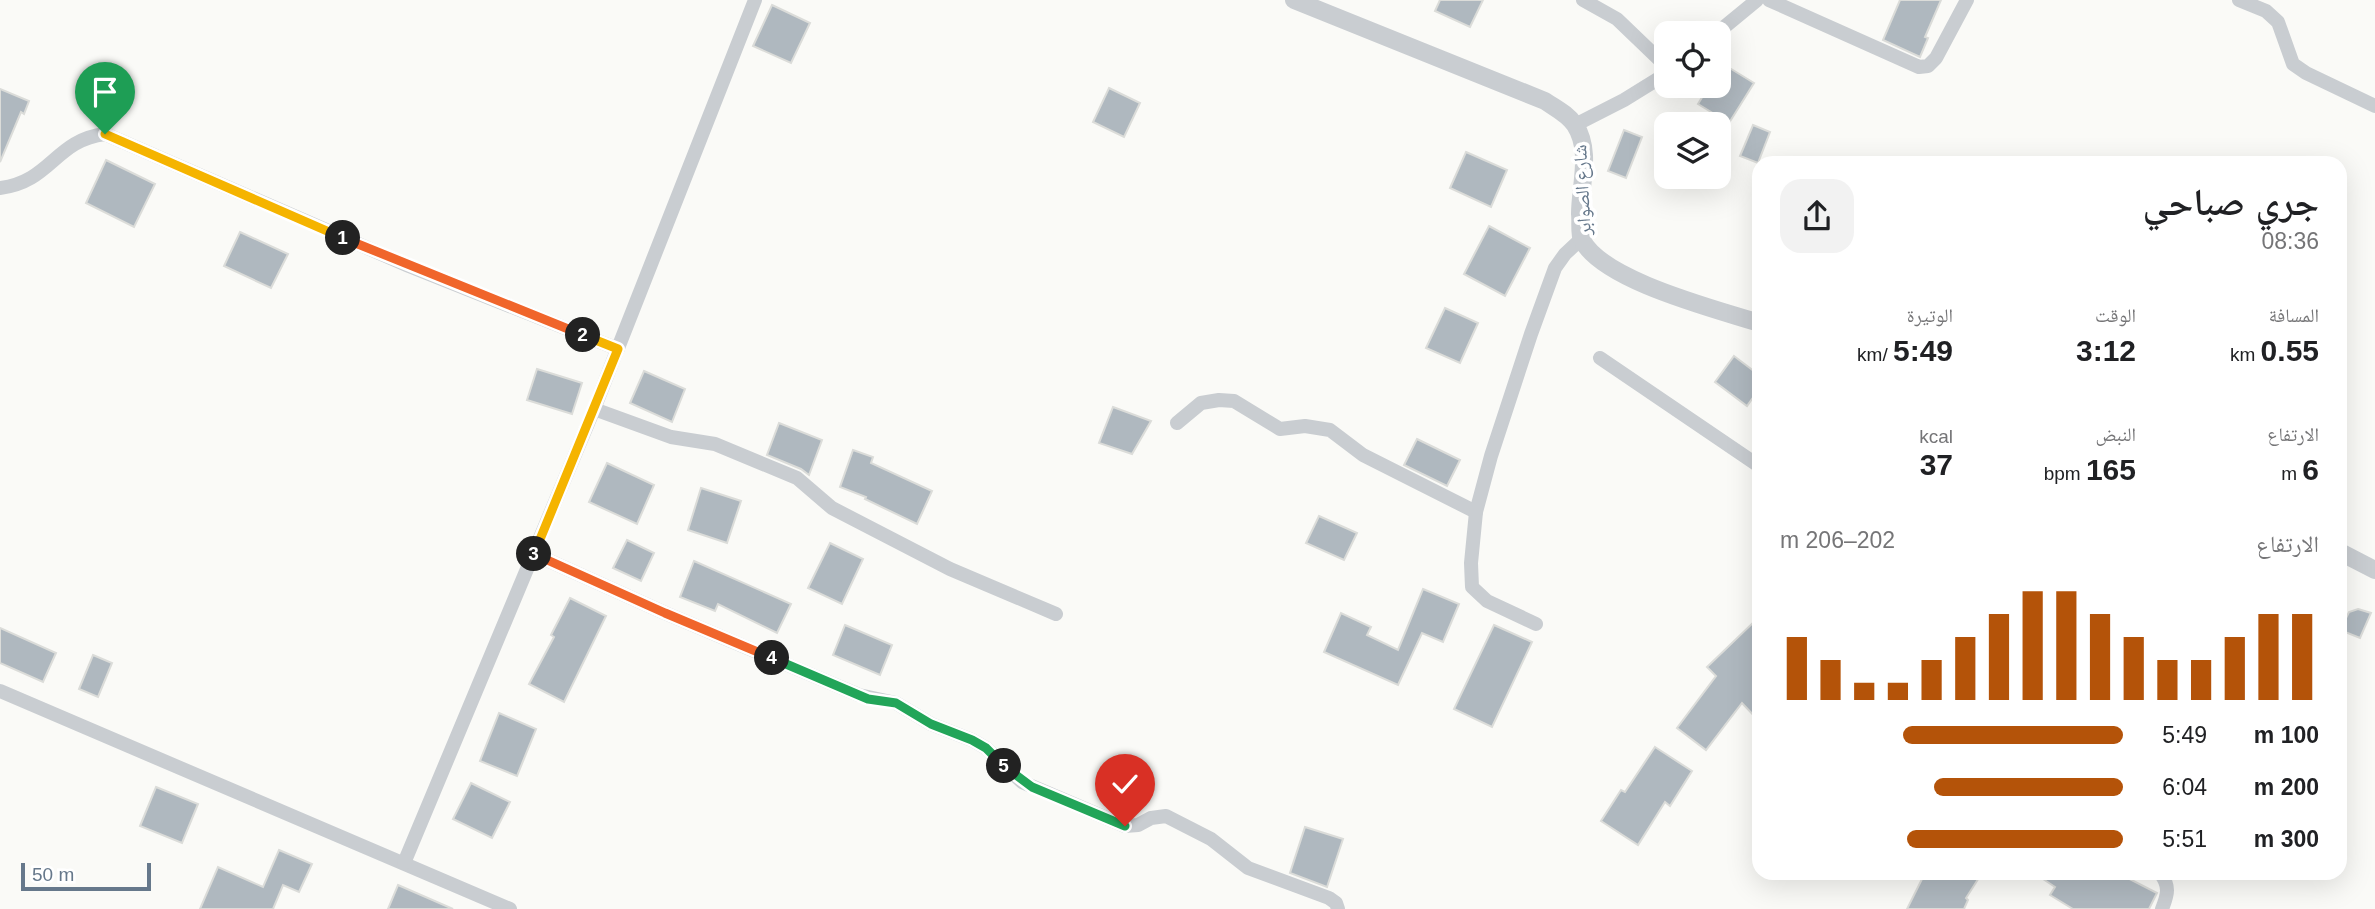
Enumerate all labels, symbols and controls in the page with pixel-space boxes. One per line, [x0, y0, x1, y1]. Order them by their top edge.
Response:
map controls [1654, 21, 1731, 189]
button: locate [1654, 21, 1731, 98]
pin [75, 62, 135, 134]
icon: arrive [86, 73, 124, 111]
button: layers [1654, 112, 1731, 189]
street label: شارع الصوابر [1569, 144, 1596, 237]
button: share [1780, 179, 1854, 253]
text: جري صباحي [2142, 181, 2319, 223]
pin: 1 [326, 220, 360, 256]
text: 1 [337, 227, 348, 248]
text: 08:36 [2261, 228, 2319, 254]
text: الوتيرة [1907, 305, 1953, 326]
text: الوقت [2095, 305, 2136, 326]
text: المسافة [2269, 305, 2319, 326]
pin: 2 [566, 318, 600, 352]
text: 2 [577, 324, 588, 345]
text: 5:49 [1893, 334, 1953, 367]
text: 3:12 [2076, 334, 2136, 367]
text: 0.55 [2261, 334, 2319, 367]
text: /km [1857, 344, 1893, 365]
text: km [2230, 344, 2261, 365]
text: النبض [2095, 424, 2136, 445]
text: الارتفاع [2267, 424, 2319, 445]
text: kcal [1919, 426, 1953, 447]
text: 37 [1920, 448, 1953, 481]
text: 165 [2086, 453, 2136, 486]
text: 6 [2302, 453, 2319, 486]
text: bpm [2044, 463, 2086, 484]
text: m [2281, 463, 2302, 484]
text: 202–206 m [1780, 527, 1895, 553]
text: الارتفاع [2256, 531, 2319, 557]
pin: 3 [516, 536, 552, 572]
text: 3 [528, 543, 539, 564]
pin: 4 [754, 640, 790, 676]
text: 4 [766, 647, 777, 668]
text: 5:49 [2162, 722, 2207, 748]
text: 100 m [2254, 722, 2319, 748]
pin: 5 [986, 748, 1021, 784]
pin [1095, 754, 1155, 826]
text: 5 [998, 755, 1009, 776]
icon: check [1106, 765, 1144, 803]
text: 6:04 [2162, 774, 2207, 800]
text: 200 m [2254, 774, 2319, 800]
text: 5:51 [2162, 826, 2207, 852]
text: 300 m [2254, 826, 2319, 852]
scale bar [21, 860, 150, 892]
text: 50 m [32, 864, 74, 885]

